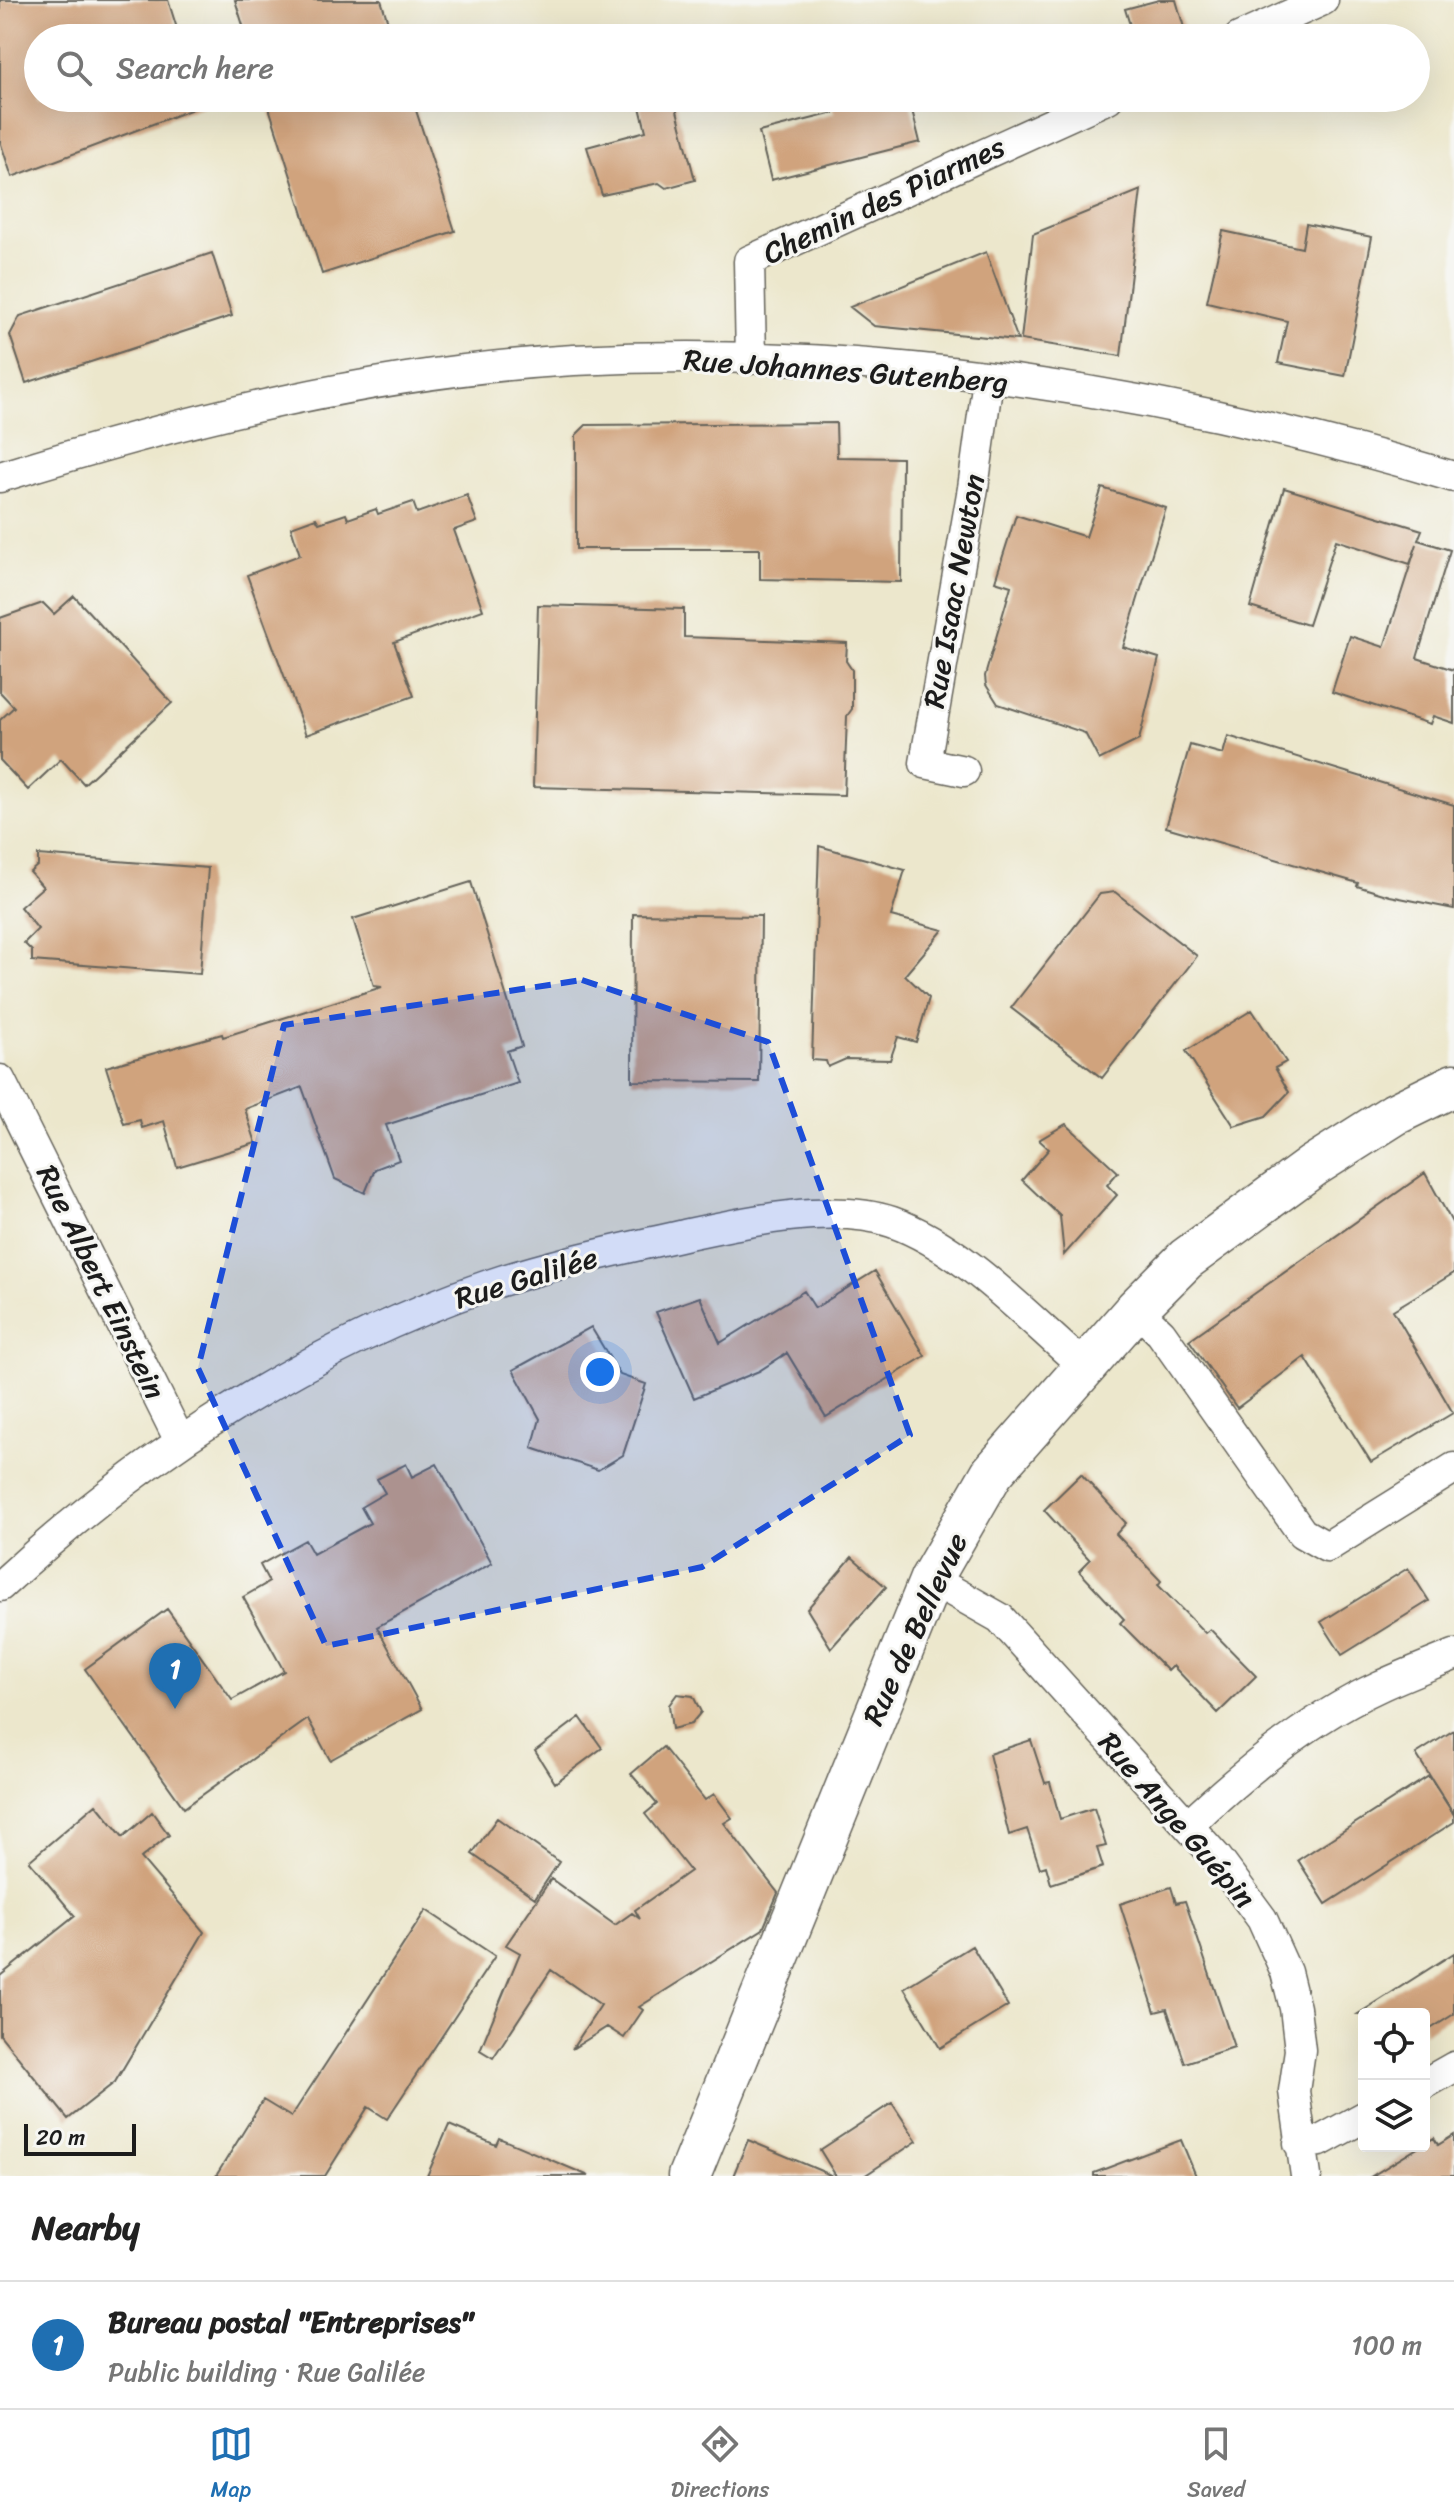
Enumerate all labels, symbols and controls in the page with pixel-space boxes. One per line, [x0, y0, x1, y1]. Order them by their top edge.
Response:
search box [24, 24, 1430, 112]
text: Search here [116, 41, 274, 95]
icon: search [52, 46, 96, 90]
street label: Chemin des Piarmes [754, 120, 1014, 280]
street label: Rue Johannes Gutenberg [682, 333, 1010, 409]
street label: Rue Isaac Newton [907, 470, 1001, 712]
street label: Rue Albert Einstein [21, 1155, 181, 1409]
street label: Rue Galilée [448, 1231, 604, 1325]
your location [580, 1352, 620, 1392]
street label: Rue de Bellevue [847, 1523, 983, 1735]
pin: 1 [149, 1643, 201, 1709]
street label: Rue Ange Guépin [1084, 1719, 1270, 1921]
map controls [1358, 2008, 1430, 2152]
button: locate [1358, 2008, 1430, 2080]
button: layers [1358, 2080, 1430, 2152]
text: 20 m [36, 2118, 85, 2157]
scale bar [24, 2120, 136, 2156]
text: Nearby [32, 2198, 140, 2258]
text: Bureau postal "Entreprises" [108, 2295, 473, 2349]
text: 1 [52, 2322, 64, 2368]
text: 100 m [1351, 2322, 1422, 2368]
text: Public building · Rue Galilée [108, 2349, 425, 2395]
tab: Map [209, 2422, 253, 2509]
tab: Directions [671, 2422, 769, 2509]
tab: Saved [1187, 2422, 1245, 2509]

